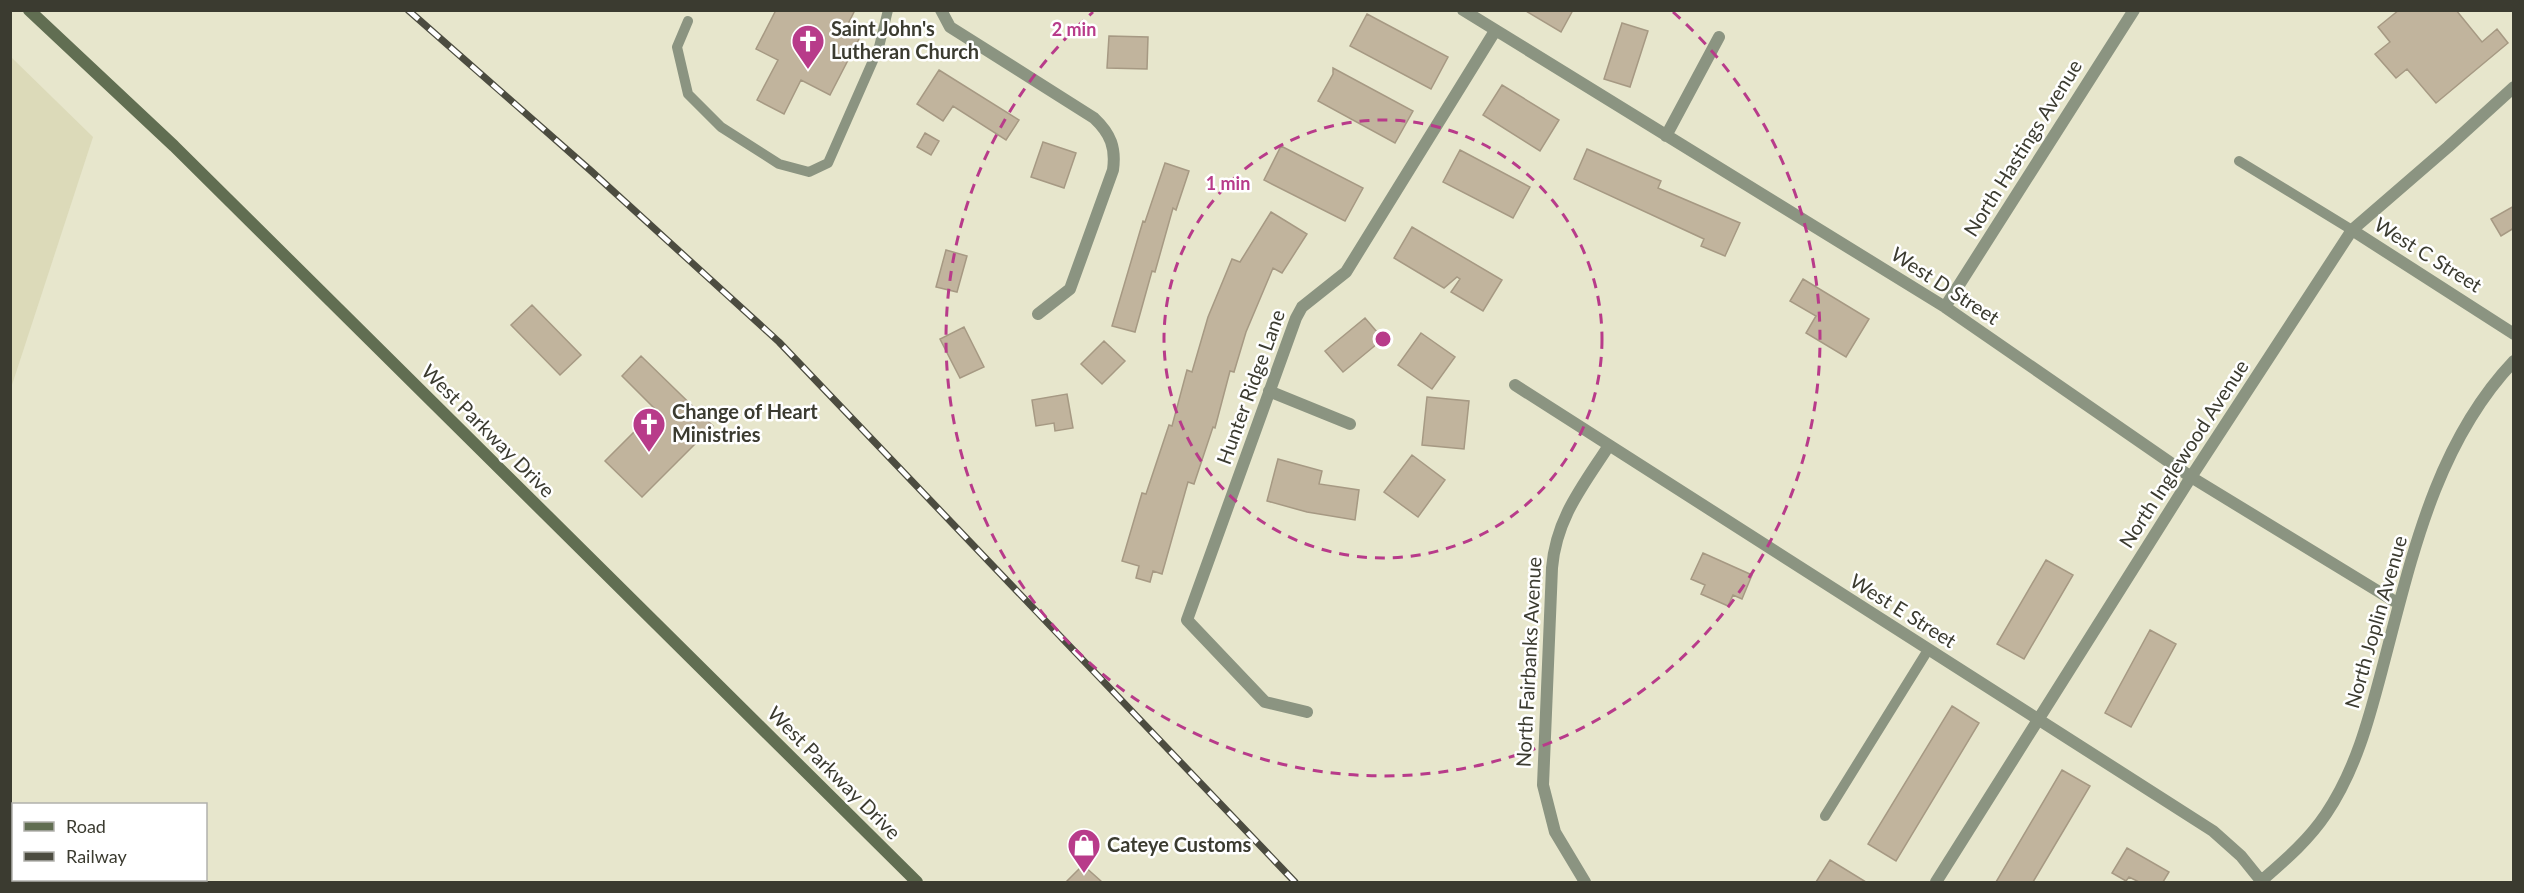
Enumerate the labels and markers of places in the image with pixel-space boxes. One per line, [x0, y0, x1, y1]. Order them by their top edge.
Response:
place label: Saint John's Lutheran Church [831, 16, 979, 63]
church icon: Saint John's Lutheran Church [790, 23, 826, 70]
centre of rings [1373, 329, 1393, 349]
place label: Change of Heart Ministries [672, 399, 818, 446]
church icon: Change of Heart Ministries [631, 406, 667, 453]
shop icon: Cateye Customs [1066, 827, 1102, 874]
place label: Cateye Customs [1107, 832, 1252, 856]

